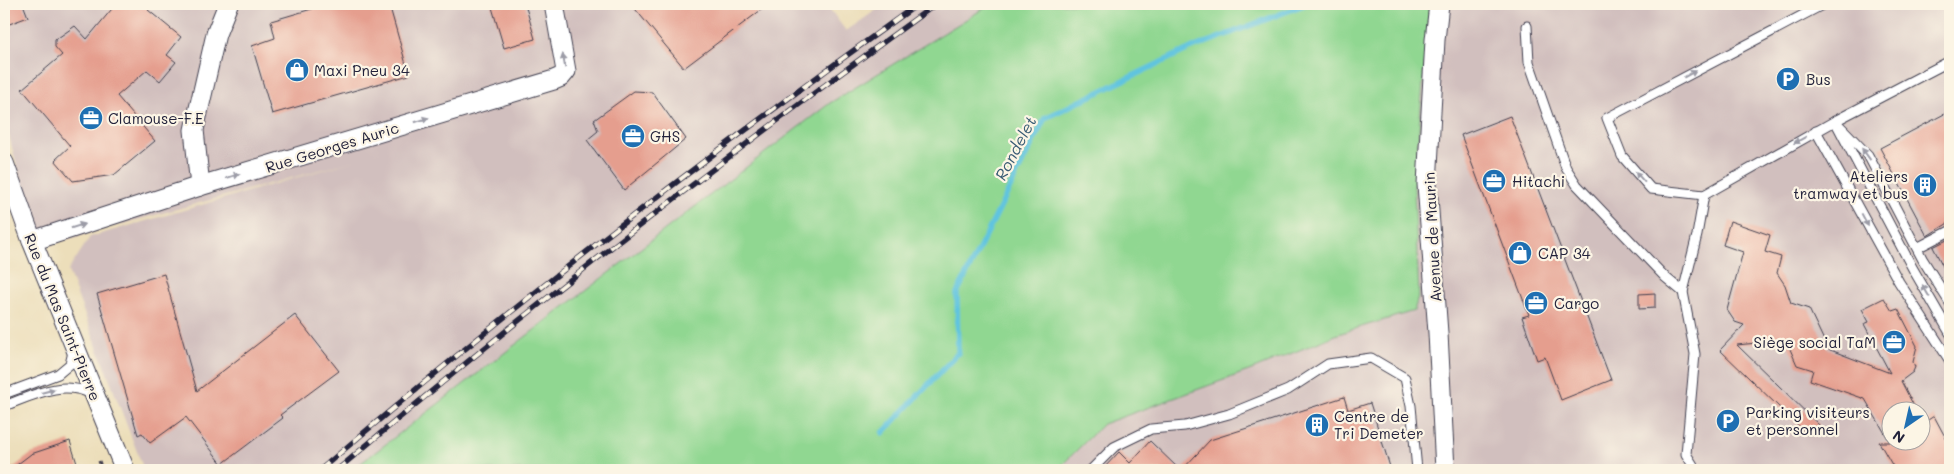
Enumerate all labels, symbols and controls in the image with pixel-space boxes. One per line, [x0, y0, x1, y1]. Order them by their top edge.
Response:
one-way arrow [560, 53, 568, 69]
shop icon: Maxi Pneu 34 [284, 57, 310, 83]
place label: Maxi Pneu 34 [314, 60, 410, 80]
parking icon: Bus [1775, 66, 1801, 92]
place label: Bus [1806, 69, 1831, 89]
one-way arrow [1682, 70, 1697, 78]
office icon: Clamouse-F.E [78, 105, 104, 131]
place label: Clamouse-F.E [108, 108, 204, 128]
water label: Rondelet [989, 112, 1041, 184]
one-way arrow [415, 115, 430, 123]
street label: Rue Georges Auric [263, 117, 401, 177]
office icon: GHS [620, 123, 646, 149]
place label: GHS [650, 126, 680, 146]
one-way arrow [1793, 136, 1807, 144]
one-way arrow [1861, 147, 1871, 161]
place label: Ateliers tramway et bus [1793, 166, 1908, 203]
office icon: Hitachi [1481, 168, 1507, 194]
street label: Avenue de Maurin [1419, 171, 1445, 303]
place label: Hitachi [1512, 171, 1565, 191]
one-way arrow [1635, 171, 1646, 184]
one-way arrow [226, 172, 241, 180]
building icon: Ateliers tramway et bus [1912, 172, 1938, 198]
one-way arrow [1861, 212, 1869, 227]
one-way arrow [71, 221, 86, 229]
street label: Rue du Mas Saint-Pierre [20, 230, 106, 404]
shop icon: CAP 34 [1507, 240, 1533, 266]
place label: CAP 34 [1538, 243, 1591, 263]
one-way arrow [1921, 284, 1930, 298]
office icon: Cargo [1523, 290, 1549, 316]
place label: Cargo [1554, 293, 1599, 313]
office icon: Siège social TaM [1881, 329, 1907, 355]
place label: Siège social TaM [1753, 332, 1876, 352]
one-way arrow [41, 386, 56, 394]
place label: Parking visiteurs et personnel [1746, 402, 1870, 439]
north arrow [1882, 402, 1932, 452]
place label: Centre de Tri Demeter [1334, 406, 1424, 443]
parking icon: Parking visiteurs et personnel [1715, 408, 1741, 434]
building icon: Centre de Tri Demeter [1304, 412, 1330, 438]
text: N [1889, 426, 1908, 448]

